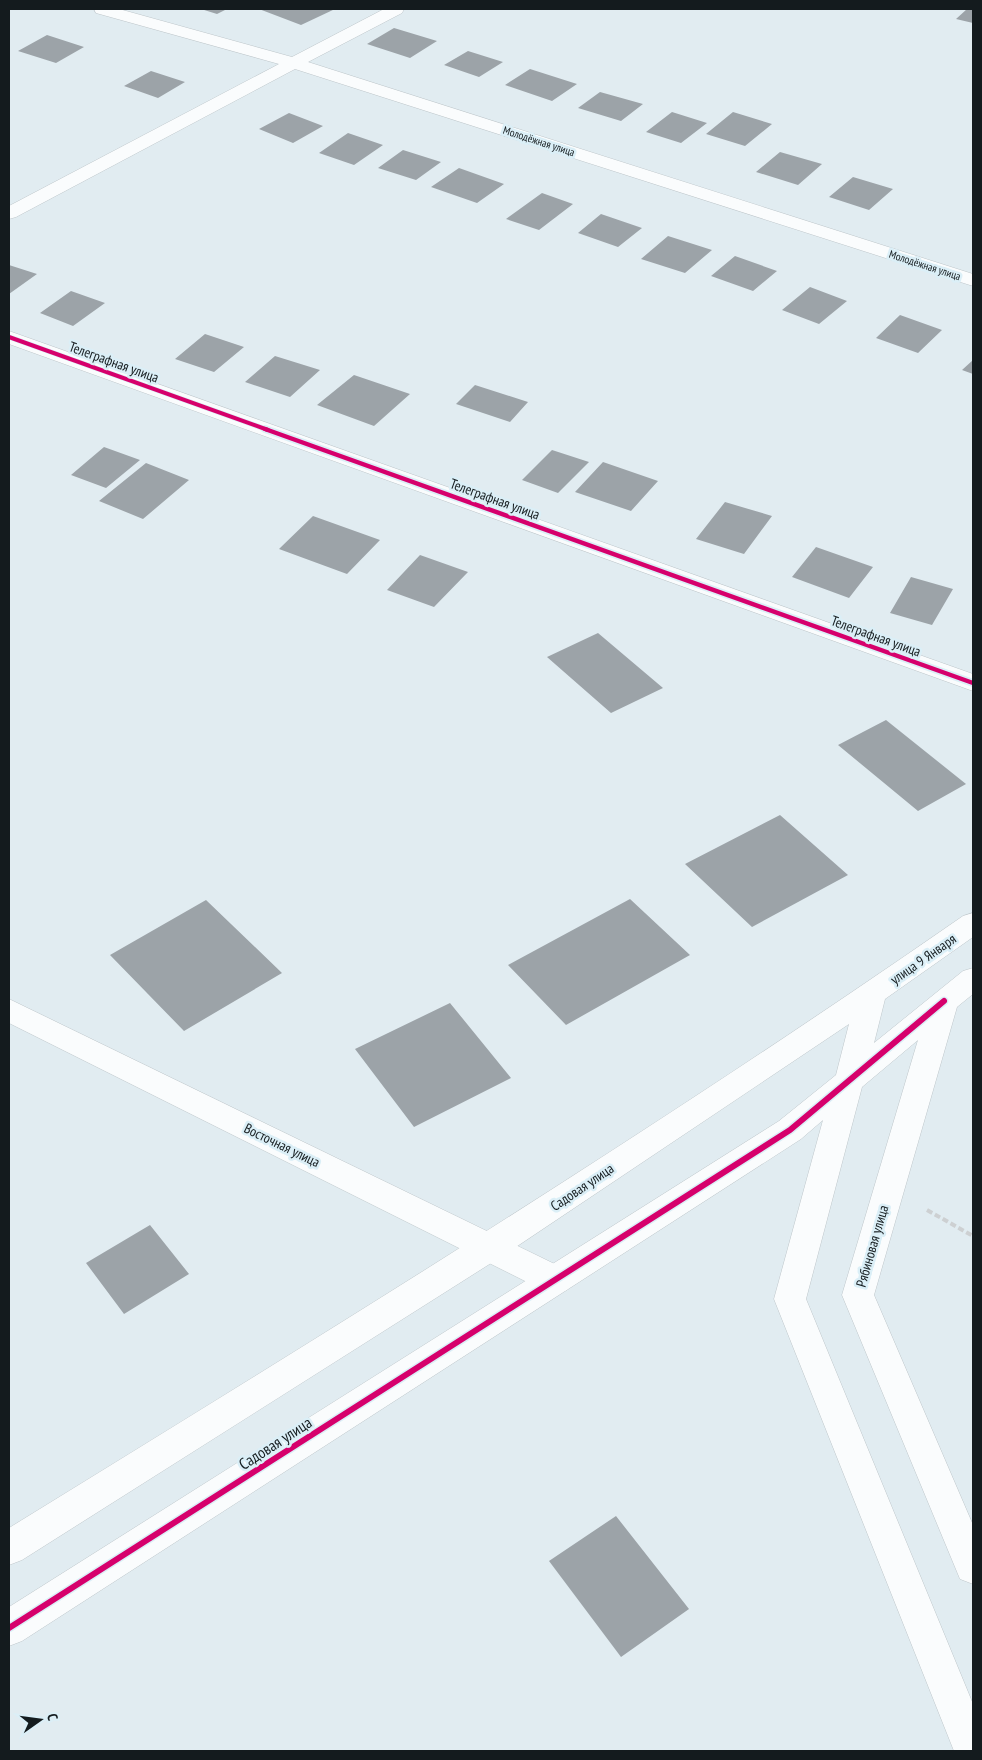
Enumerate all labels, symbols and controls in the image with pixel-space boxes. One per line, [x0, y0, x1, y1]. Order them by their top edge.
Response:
street label: Молодёжная улица [501, 123, 577, 159]
street label: Молодёжная улица [887, 247, 963, 283]
street label: Телеграфная улица [67, 337, 161, 387]
street label: Телеграфная улица [448, 474, 542, 524]
street label: Телеграфная улица [829, 611, 923, 661]
street label: улица 9 Января [887, 930, 959, 988]
street label: Восточная улица [241, 1119, 323, 1171]
street label: Садовая улица [547, 1159, 617, 1215]
street label: Рябиновая улица [852, 1203, 892, 1289]
street label: Садовая улица [235, 1412, 315, 1474]
north arrow [15, 1695, 65, 1745]
text: С [43, 1712, 62, 1723]

